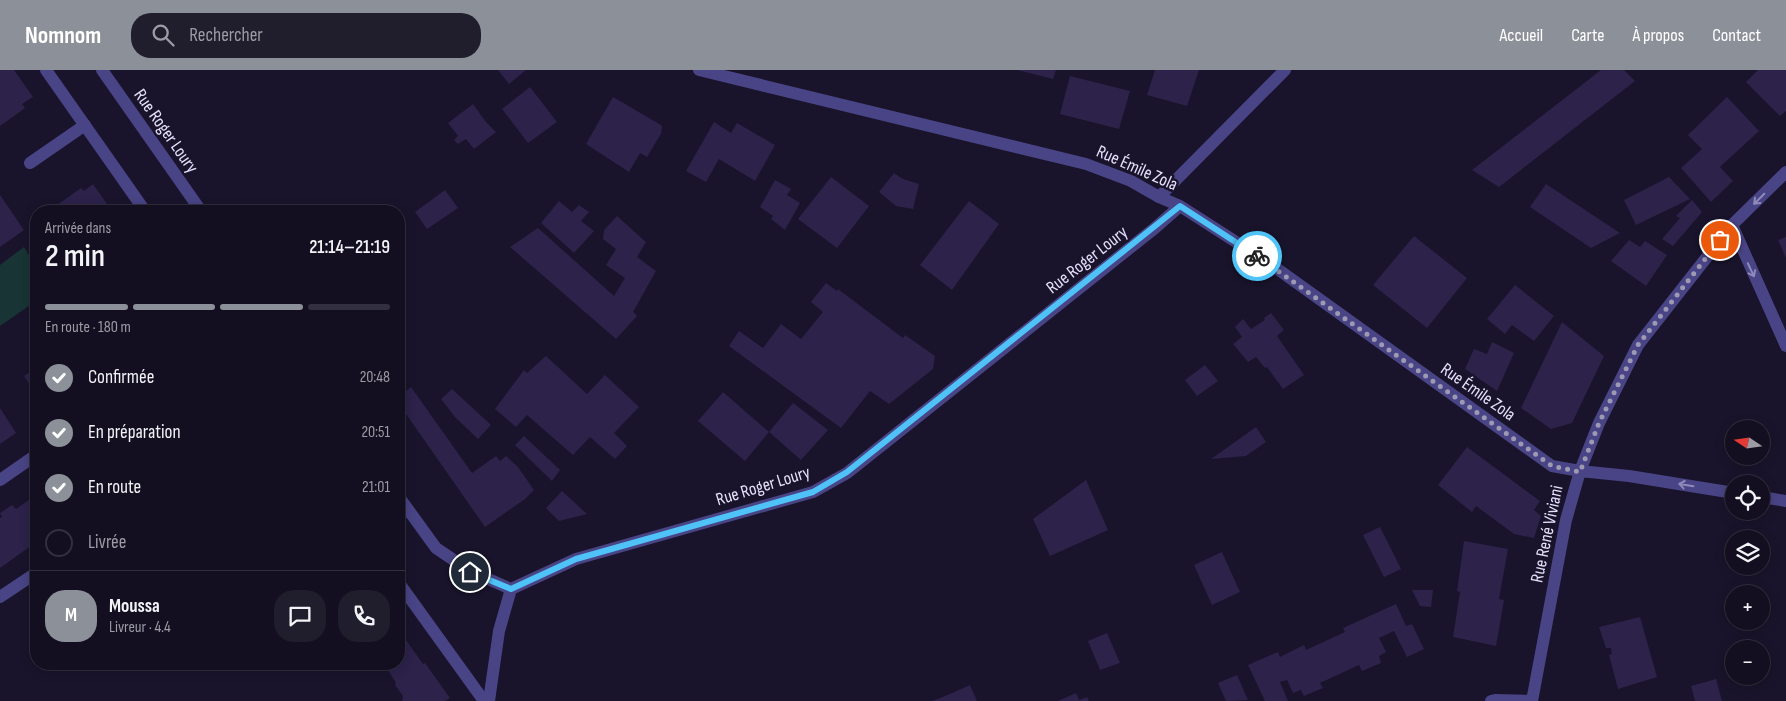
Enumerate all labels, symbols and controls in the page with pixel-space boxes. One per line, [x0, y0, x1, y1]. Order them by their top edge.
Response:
search box [131, 13, 481, 58]
text: Nomnom [25, 21, 101, 50]
icon: search [149, 21, 177, 49]
text: Rechercher [189, 24, 263, 47]
text: Accueil [1499, 25, 1543, 46]
text: Carte [1571, 25, 1604, 46]
text: À propos [1632, 25, 1684, 46]
text: Contact [1712, 25, 1761, 46]
street label: Rue Roger Loury [129, 85, 203, 177]
street label: Rue Émile Zola [1093, 141, 1181, 195]
one-way arrow [1753, 192, 1765, 205]
text: Arrivée dans [45, 219, 111, 238]
pin [1699, 219, 1741, 261]
street label: Rue Roger Loury [1042, 222, 1132, 298]
icon: bag [1706, 226, 1734, 254]
courier [1232, 231, 1282, 281]
text: 21:14–21:19 [309, 236, 390, 259]
text: 2 min [45, 237, 105, 276]
icon: bike [1243, 242, 1271, 270]
one-way arrow [1747, 262, 1757, 277]
text: En route · 180 m [45, 318, 131, 337]
street label: Rue Émile Zola [1437, 359, 1520, 425]
icon: check [45, 364, 73, 392]
text: Confirmée [88, 366, 154, 389]
text: 20:48 [360, 368, 390, 387]
icon: check [45, 419, 73, 447]
north arrow [1725, 420, 1770, 465]
map controls [1725, 420, 1770, 685]
text: En préparation [88, 421, 181, 444]
text: 20:51 [361, 423, 390, 442]
street label: Rue Roger Loury [713, 462, 813, 510]
icon: check [45, 474, 73, 502]
button: locate [1725, 475, 1770, 520]
text: En route [88, 476, 141, 499]
text: 21:01 [362, 478, 390, 497]
one-way arrow [1678, 480, 1694, 490]
street label: Rue René Viviani [1526, 483, 1568, 585]
button: layers [1725, 530, 1770, 575]
text: Livrée [88, 531, 126, 554]
pin [449, 551, 491, 593]
icon: home [456, 558, 484, 586]
button: + [1725, 585, 1770, 630]
button: chat [274, 590, 326, 642]
button: phone [338, 590, 390, 642]
text: Moussa [109, 595, 160, 618]
text: M [65, 604, 77, 627]
text: Livreur · 4.4 [109, 618, 171, 637]
button: − [1725, 640, 1770, 685]

